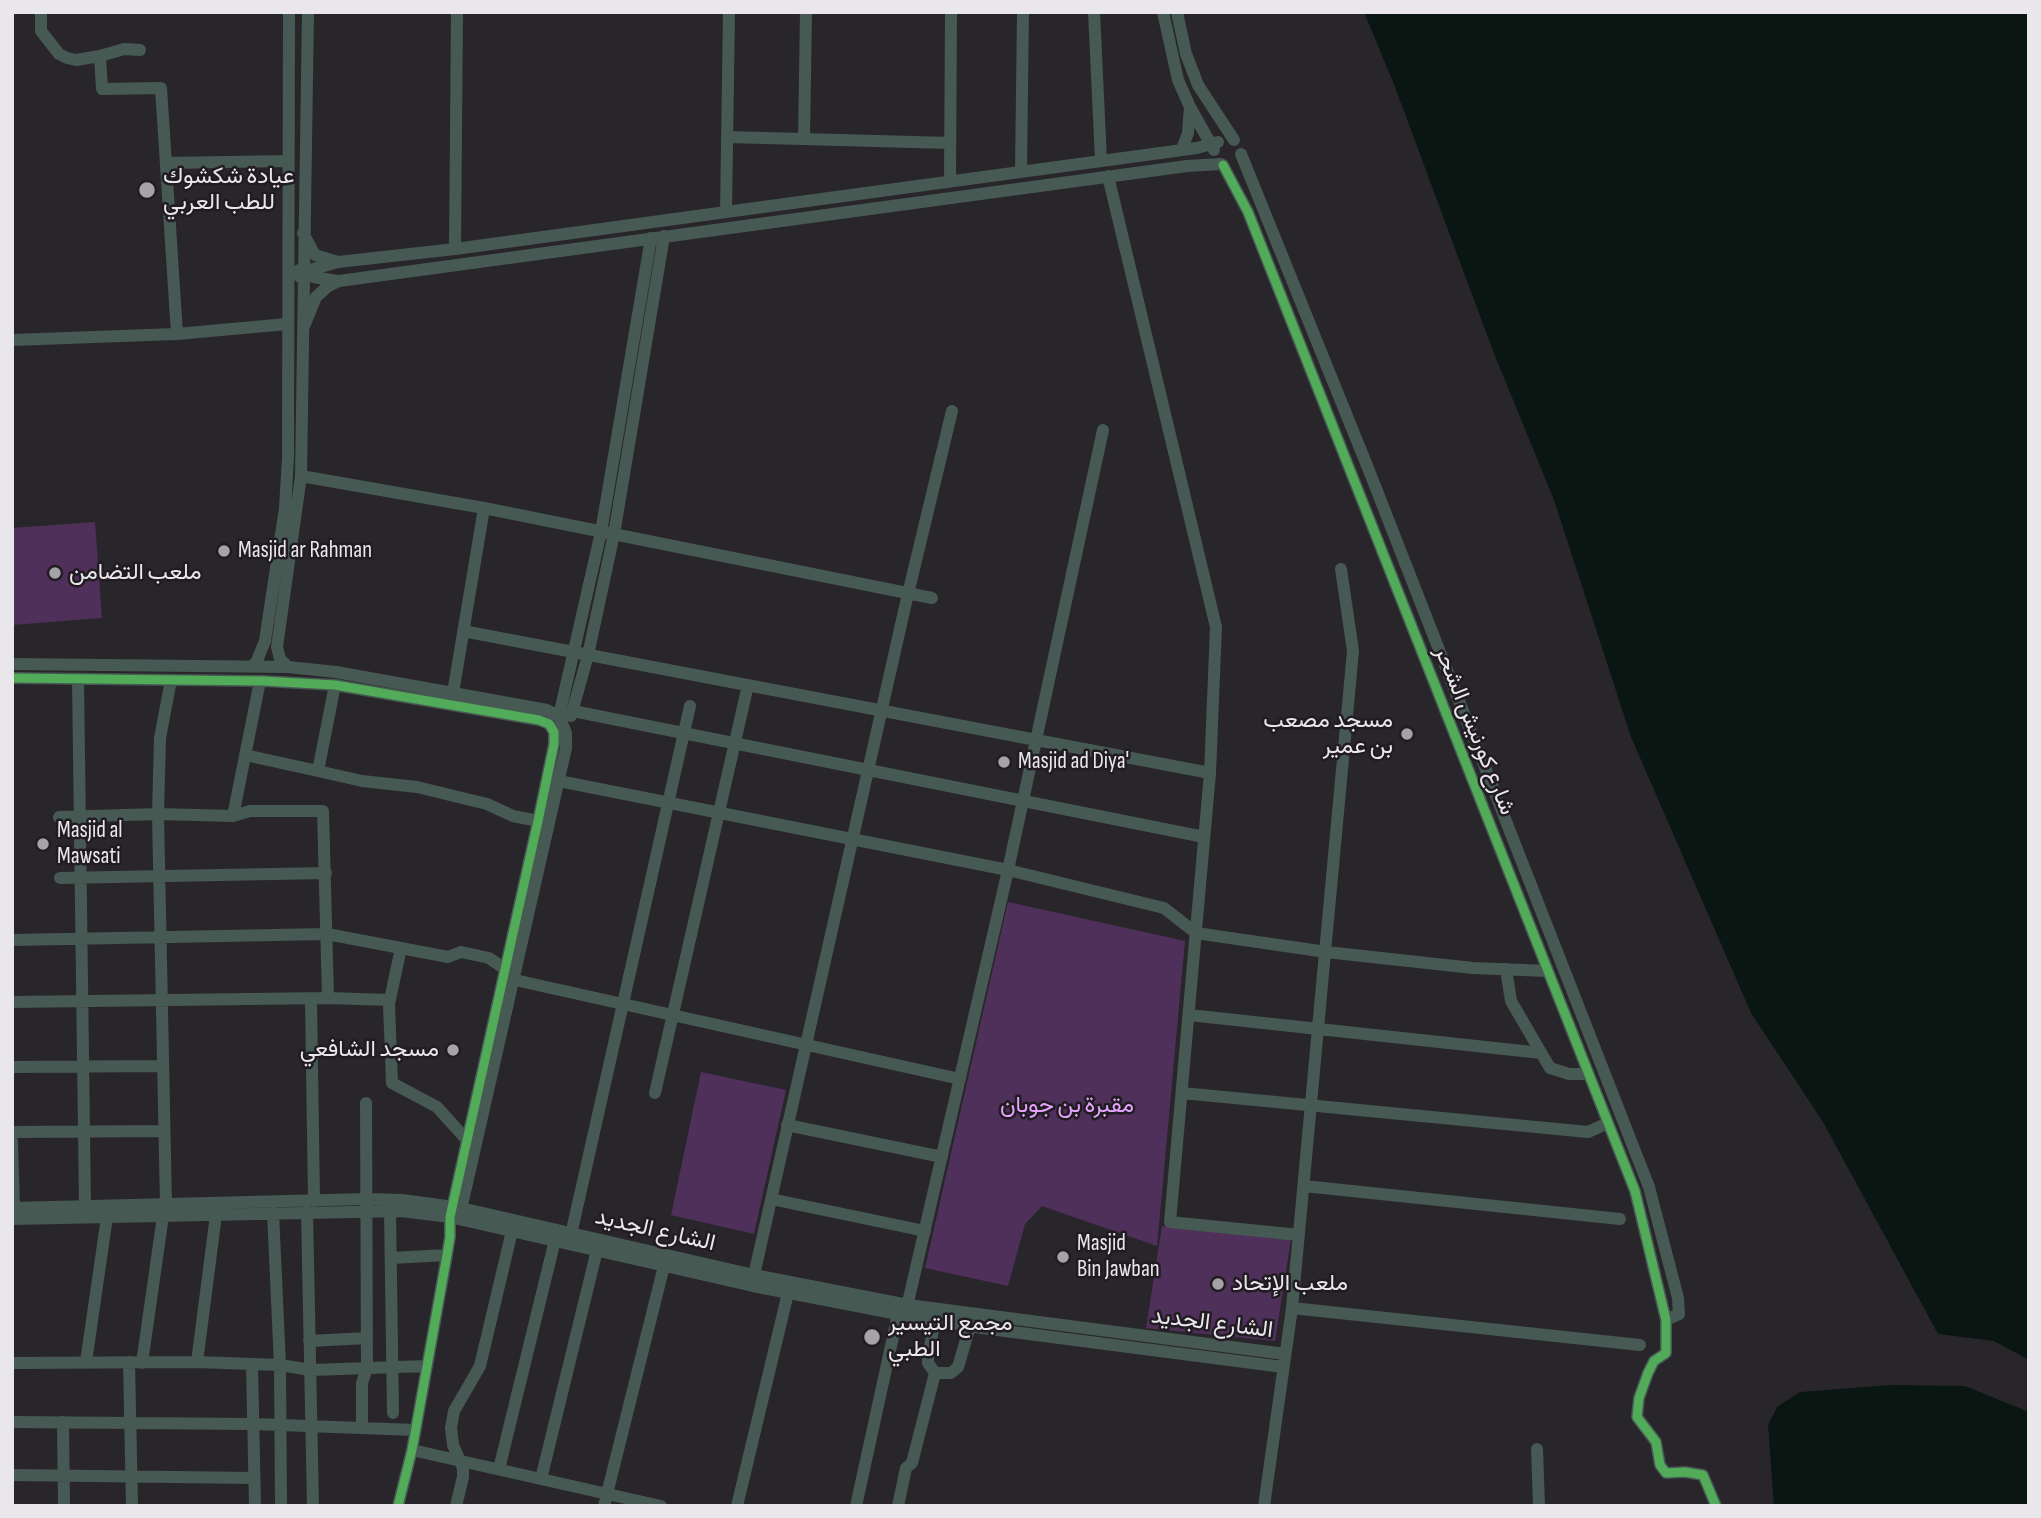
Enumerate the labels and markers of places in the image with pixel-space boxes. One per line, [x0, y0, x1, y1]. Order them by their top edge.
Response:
place label: عيادة شكشوك للطب العربي [163, 163, 295, 217]
marker: عيادة شكشوك للطب العربي [137, 180, 157, 200]
place label: Masjid ar Rahman [238, 537, 372, 565]
marker: Masjid ar Rahman [216, 543, 232, 559]
place label: ملعب التضامن [69, 559, 202, 587]
marker: ملعب التضامن [47, 565, 63, 581]
place label: مسجد مصعب بن عمير [1263, 707, 1393, 761]
marker: مسجد مصعب بن عمير [1399, 726, 1415, 742]
place label: Masjid ad Diya' [1018, 748, 1129, 776]
marker: Masjid ad Diya' [996, 754, 1012, 770]
place label: Masjid al Mawsati [57, 817, 123, 871]
marker: Masjid al Mawsati [35, 836, 51, 852]
place label: مسجد الشافعي [300, 1036, 439, 1064]
marker: مسجد الشافعي [445, 1042, 461, 1058]
place label: Masjid Bin Jawban [1077, 1230, 1160, 1284]
marker: Masjid Bin Jawban [1055, 1249, 1071, 1265]
place label: ملعب الإتحاد [1232, 1270, 1348, 1298]
marker: ملعب الإتحاد [1210, 1276, 1226, 1292]
place label: مجمع التيسير الطبي [888, 1310, 1013, 1364]
marker: مجمع التيسير الطبي [862, 1327, 882, 1347]

